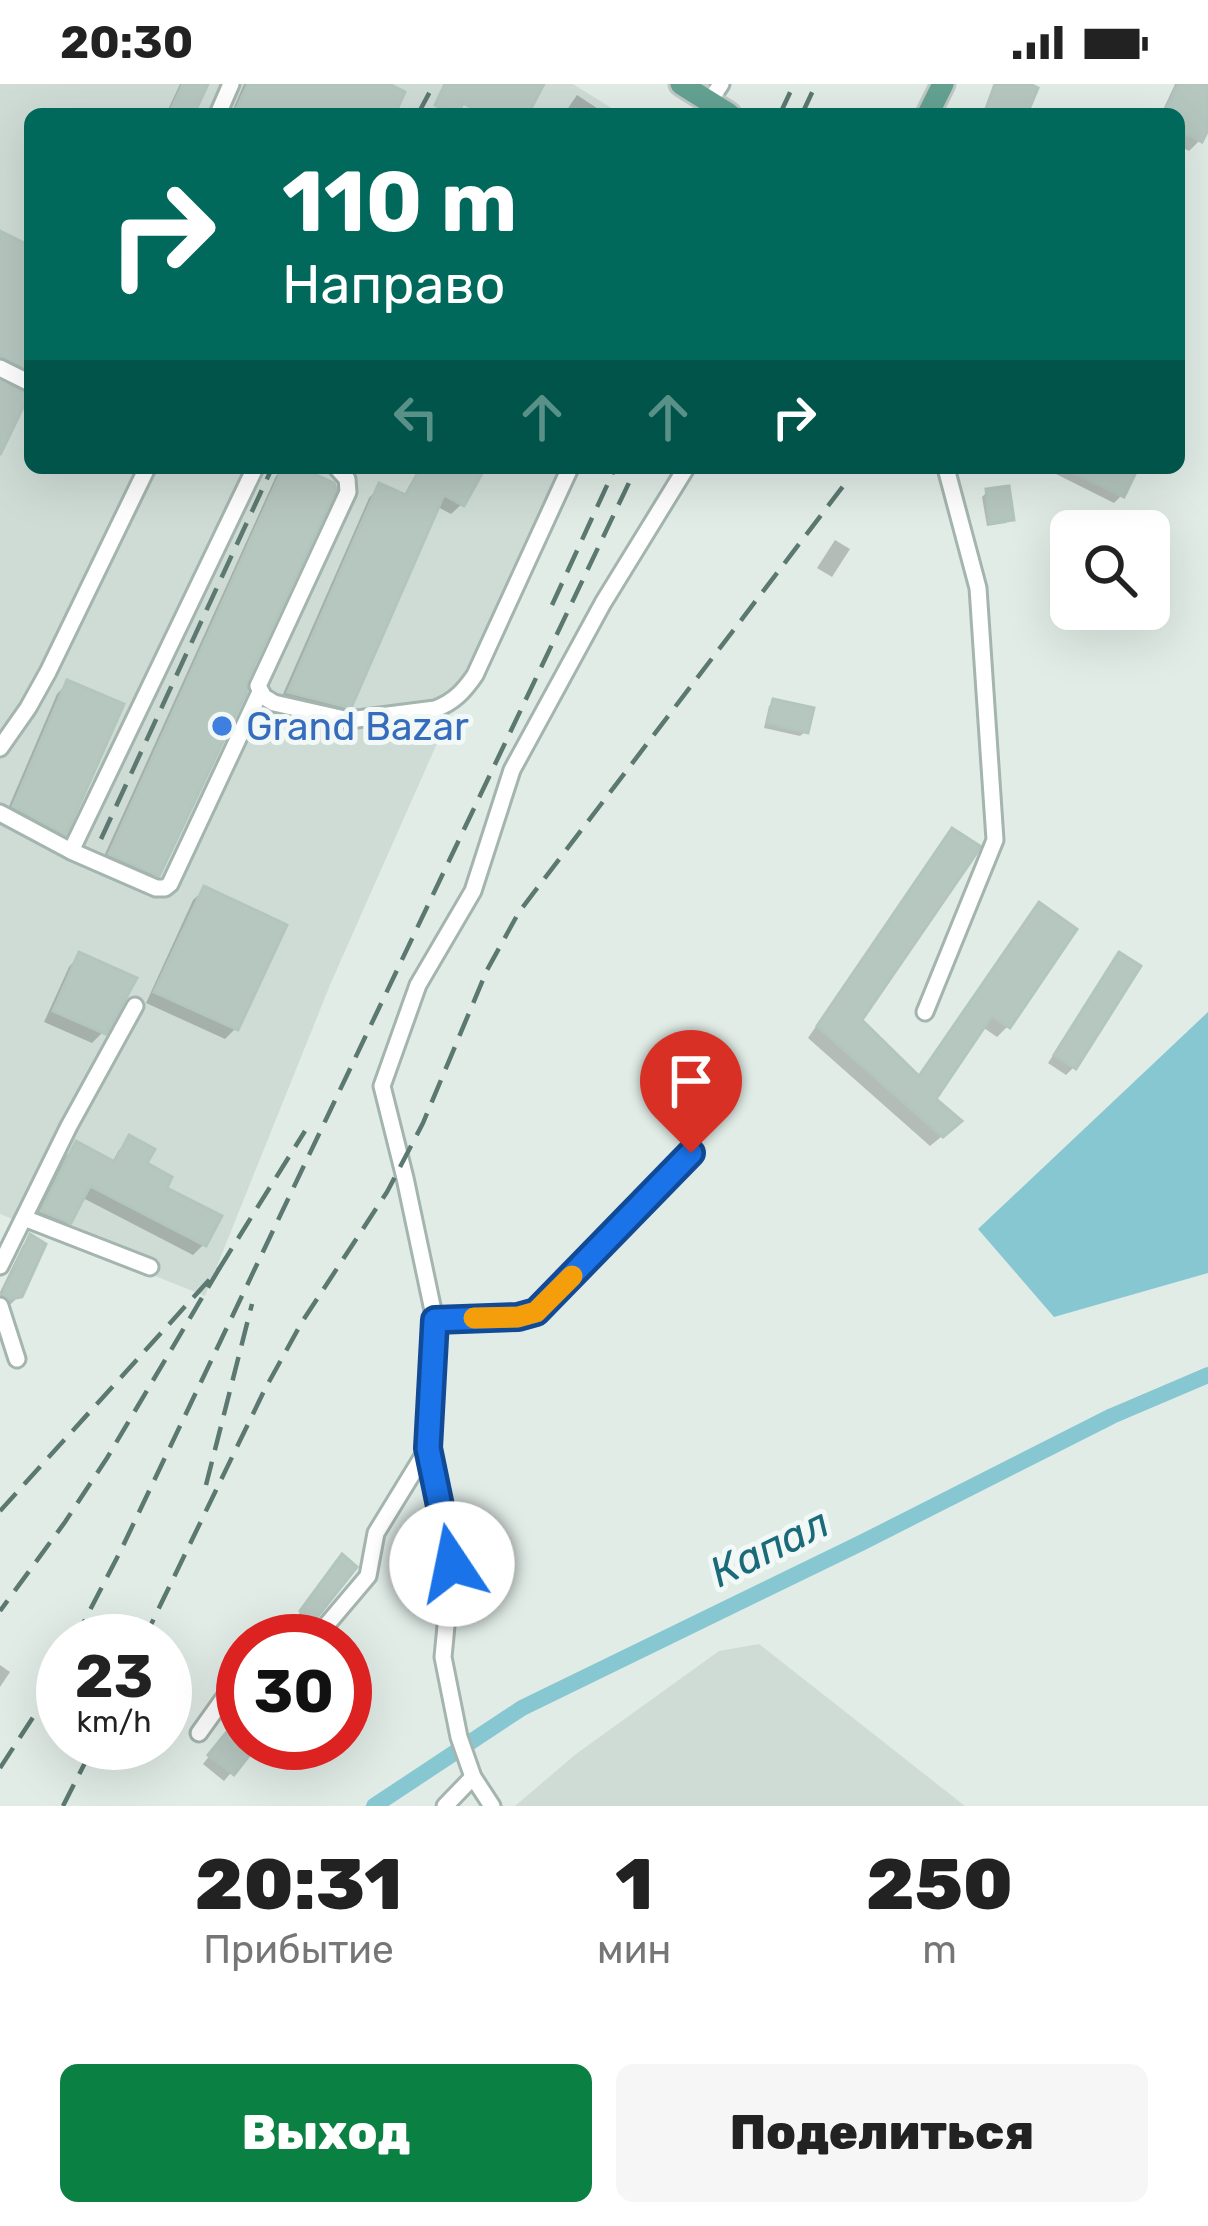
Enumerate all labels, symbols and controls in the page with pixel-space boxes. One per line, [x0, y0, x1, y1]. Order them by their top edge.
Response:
text: 20:30 [60, 16, 193, 69]
text: 110 m [282, 152, 517, 252]
icon: right [84, 156, 240, 312]
text: Направо [282, 253, 506, 317]
icon: left [383, 384, 449, 450]
icon: ahead [509, 384, 575, 450]
icon: ahead [635, 384, 701, 450]
icon: right [761, 384, 827, 450]
map controls [1050, 510, 1170, 630]
button: search [1050, 510, 1170, 630]
place label: Grand Bazar [246, 704, 469, 750]
marker: Grand Bazar [209, 713, 235, 739]
pin [640, 1030, 742, 1153]
icon: arrive [658, 1048, 724, 1114]
water label: Капал [702, 1498, 837, 1598]
position arrow [389, 1501, 515, 1627]
speed limit sign: 30 [216, 1614, 372, 1770]
text: 23 [75, 1641, 153, 1712]
text: km/h [77, 1704, 151, 1740]
text: 20:31 [195, 1842, 402, 1927]
text: 1 [615, 1842, 653, 1927]
text: 250 [866, 1842, 1013, 1927]
text: Прибытие [203, 1927, 394, 1973]
text: мин [597, 1927, 671, 1973]
text: m [922, 1927, 957, 1973]
button: Выход [60, 2064, 592, 2202]
button: Поделиться [616, 2064, 1148, 2202]

